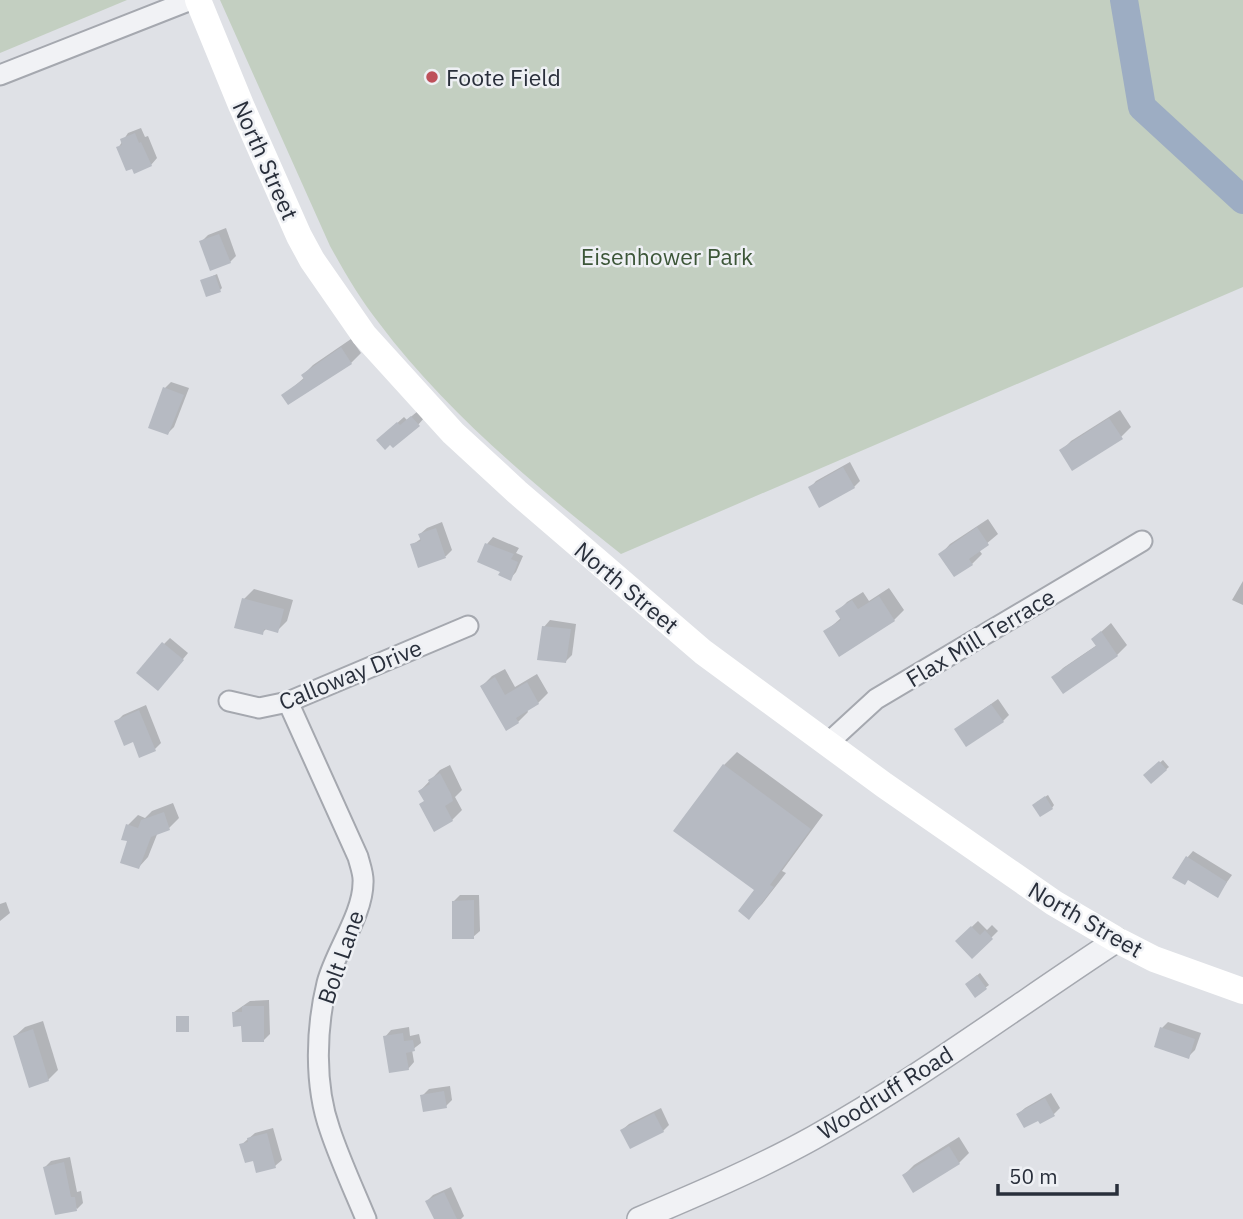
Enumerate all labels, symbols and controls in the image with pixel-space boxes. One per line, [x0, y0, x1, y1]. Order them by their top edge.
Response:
place label: Foote Field [446, 62, 561, 92]
marker: Foote Field [424, 69, 440, 85]
street label: North Street [226, 96, 306, 224]
park label: Eisenhower Park [581, 241, 753, 271]
street label: North Street [569, 535, 685, 639]
street label: Flax Mill Terrace [900, 581, 1060, 693]
street label: Calloway Drive [274, 632, 426, 716]
street label: North Street [1023, 874, 1149, 964]
street label: Bolt Lane [310, 906, 370, 1008]
street label: Woodruff Road [812, 1038, 958, 1146]
scale bar [998, 1152, 1117, 1196]
text: 50 m [1009, 1162, 1058, 1190]

